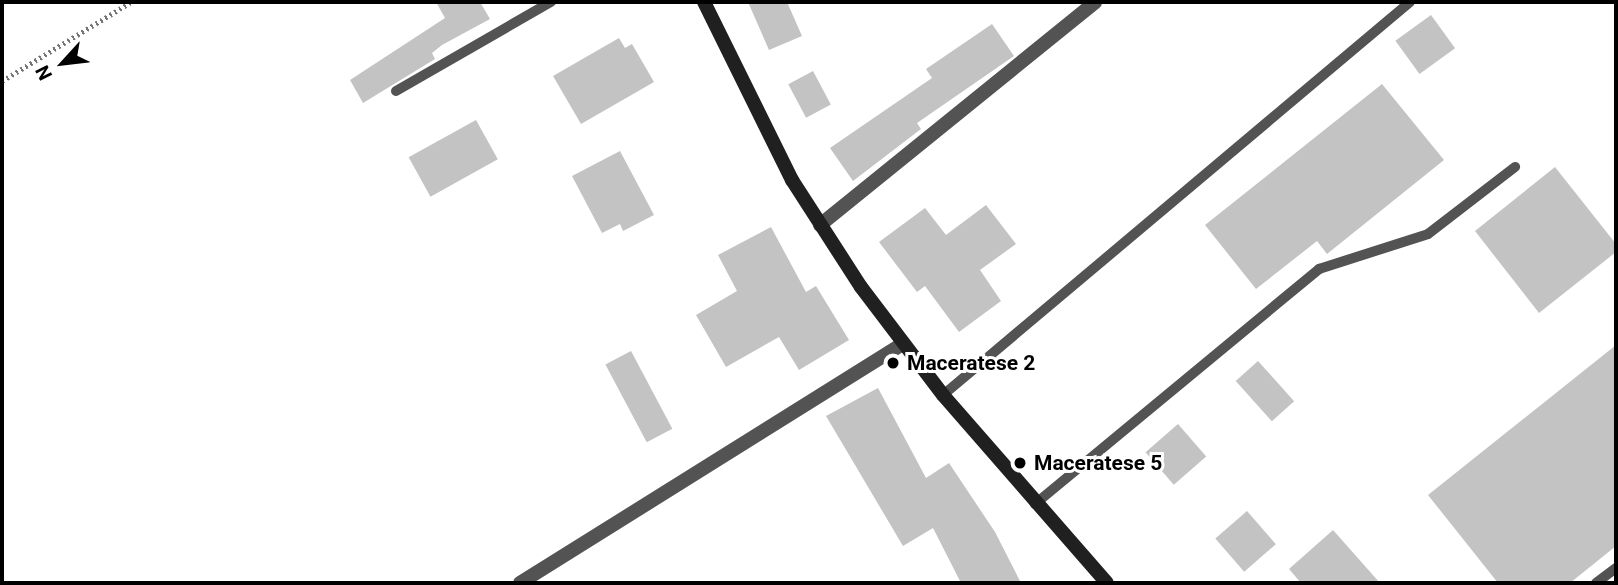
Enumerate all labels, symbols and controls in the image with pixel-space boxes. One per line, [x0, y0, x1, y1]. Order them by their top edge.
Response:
north arrow [28, 28, 98, 98]
text: N [31, 62, 57, 84]
place label: Maceratese 2 [907, 350, 1035, 376]
marker: Maceratese 2 [885, 355, 901, 371]
place label: Maceratese 5 [1034, 450, 1162, 476]
marker: Maceratese 5 [1012, 455, 1028, 471]

